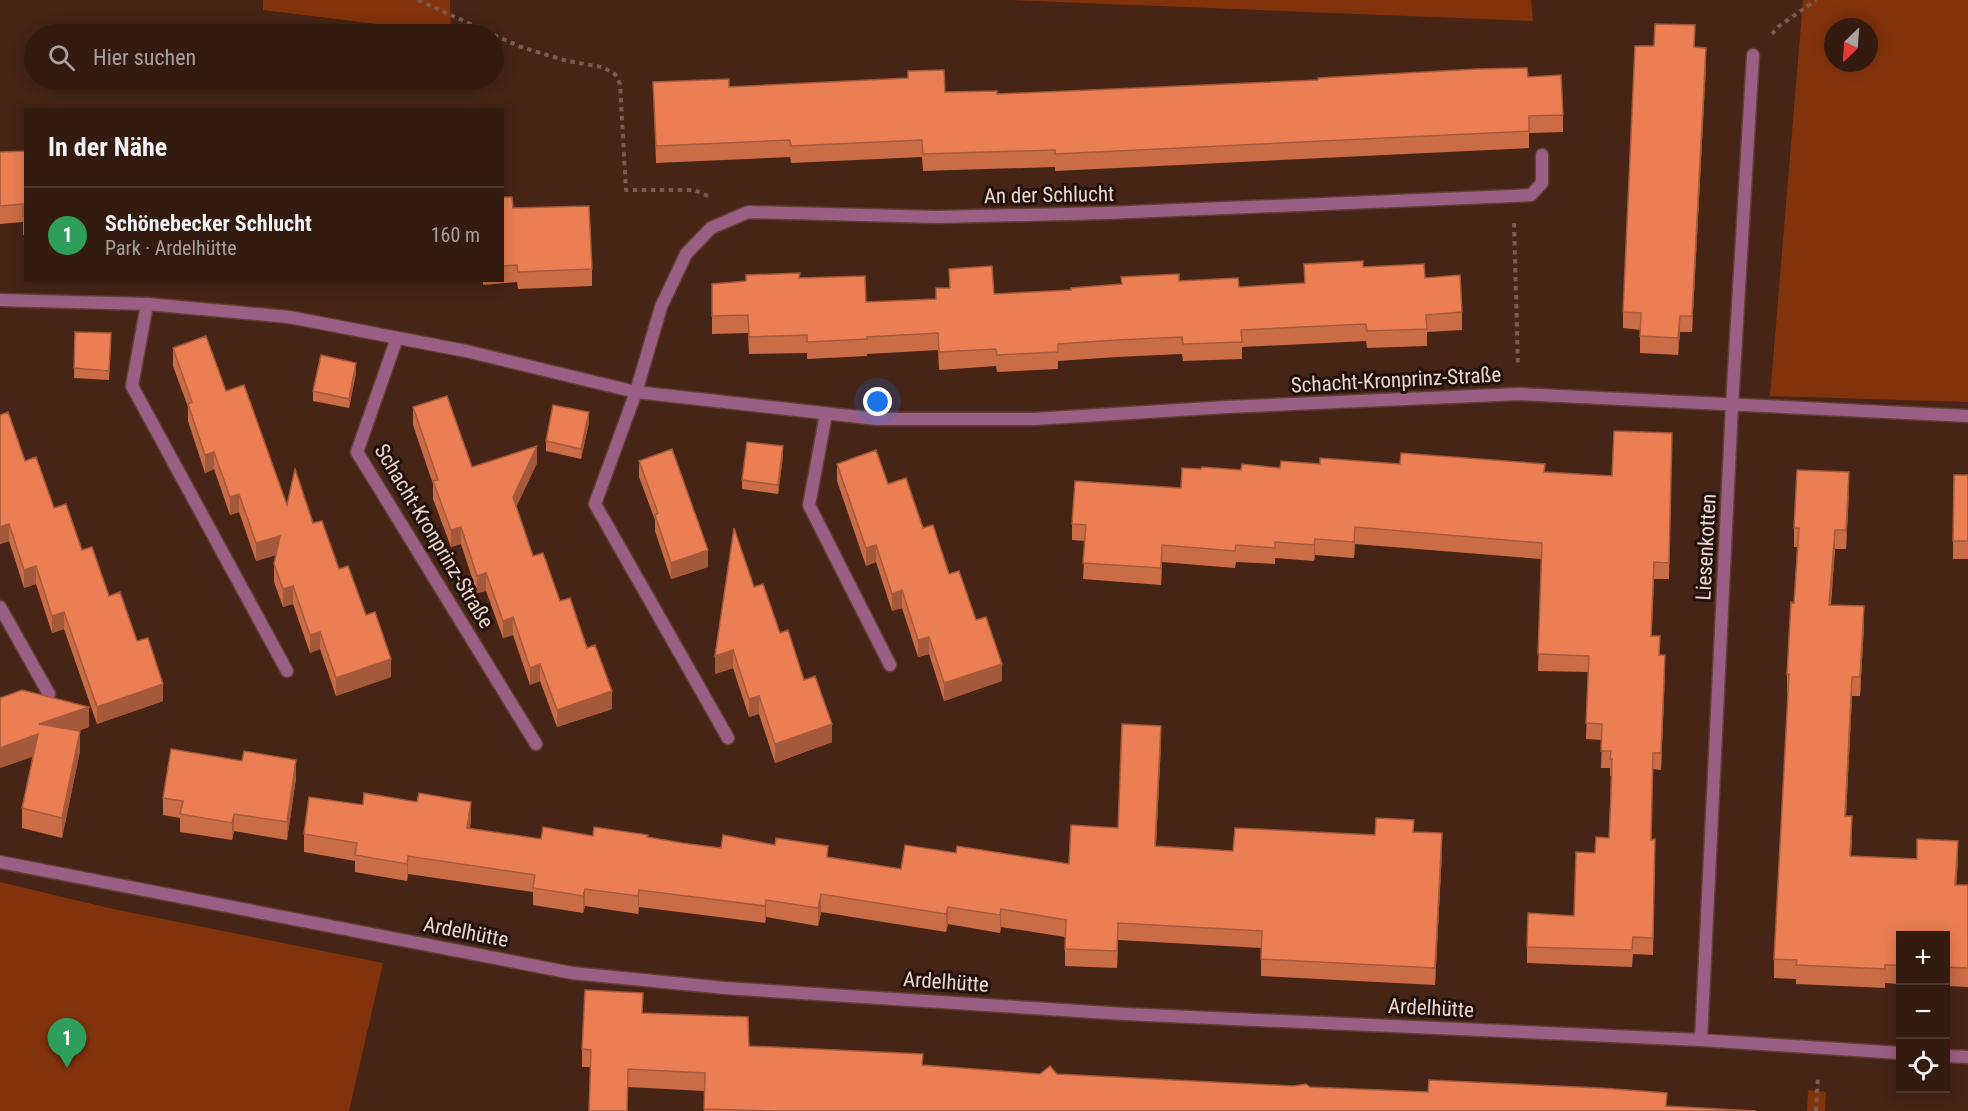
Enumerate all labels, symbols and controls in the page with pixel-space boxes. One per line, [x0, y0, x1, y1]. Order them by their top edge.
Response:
north arrow [1824, 18, 1878, 72]
search box [24, 24, 504, 90]
icon: search [45, 41, 78, 74]
text: Hier suchen [93, 45, 196, 70]
text: In der Nähe [48, 132, 167, 162]
street label: An der Schlucht [984, 182, 1114, 208]
text: Schönebecker Schlucht [105, 211, 312, 236]
text: 1 [62, 223, 73, 247]
text: 160 m [431, 223, 480, 247]
text: Park · Ardelhütte [105, 236, 237, 260]
street label: Schacht-Kronprinz-Straße [1290, 362, 1502, 397]
your location [863, 387, 892, 416]
street label: Schacht-Kronprinz-Straße [369, 440, 499, 633]
street label: Liesenkotten [1691, 493, 1721, 601]
street label: Ardelhütte [422, 912, 511, 952]
map controls [1896, 931, 1950, 1093]
button: + [1896, 931, 1950, 985]
street label: Ardelhütte [902, 967, 990, 997]
button: − [1896, 985, 1950, 1039]
street label: Ardelhütte [1387, 994, 1475, 1022]
pin: 1 [48, 1018, 86, 1068]
button: locate [1896, 1039, 1950, 1093]

